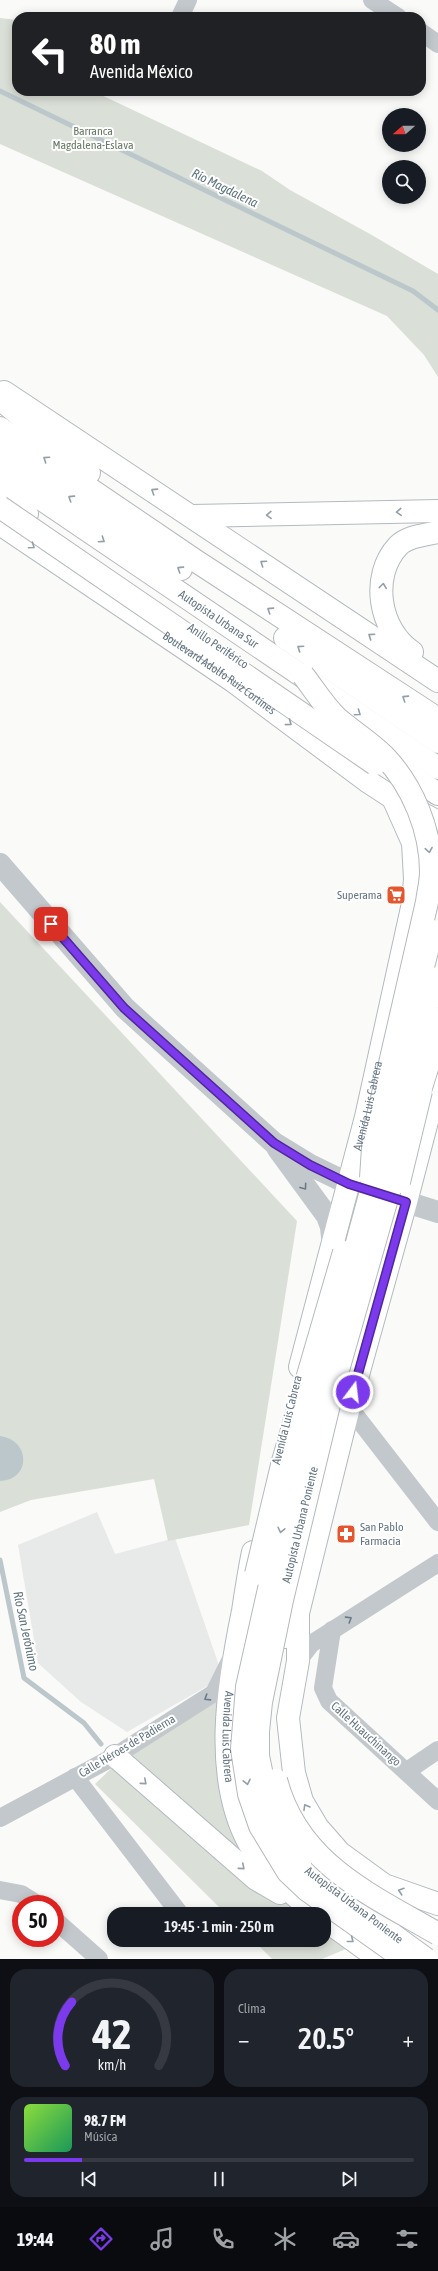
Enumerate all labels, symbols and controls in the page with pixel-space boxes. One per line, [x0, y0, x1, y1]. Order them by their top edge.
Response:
icon: left [24, 28, 76, 80]
text: 80 m [90, 28, 140, 60]
text: Avenida México [90, 61, 193, 82]
north arrow [382, 108, 426, 152]
map controls [382, 108, 426, 204]
park label: Barranca Magdalena-Eslava [52, 124, 134, 152]
button: search [382, 160, 426, 204]
water label: Río Magdalena [189, 166, 261, 210]
one-way arrow [43, 456, 50, 464]
one-way arrow [151, 489, 158, 496]
one-way arrow [68, 495, 75, 503]
one-way arrow [396, 508, 402, 516]
one-way arrow [266, 511, 272, 519]
one-way arrow [98, 535, 105, 542]
one-way arrow [28, 541, 35, 549]
one-way arrow [260, 561, 267, 568]
one-way arrow [177, 566, 184, 573]
one-way arrow [378, 583, 387, 589]
street label: Autopista Urbana Sur [176, 587, 262, 651]
one-way arrow [267, 607, 274, 615]
street label: Anillo Periférico [185, 620, 251, 672]
street label: Boulevard Adolfo Ruiz Cortines [160, 629, 278, 717]
one-way arrow [368, 634, 375, 641]
one-way arrow [298, 646, 305, 653]
one-way arrow [402, 695, 409, 703]
one-way arrow [354, 708, 361, 716]
one-way arrow [285, 718, 292, 725]
one-way arrow [424, 847, 433, 853]
supermarket icon: Superama [385, 884, 407, 906]
place label: Superama [337, 888, 382, 902]
pin [34, 907, 68, 941]
icon: arrive [40, 913, 62, 935]
street label: Avenida Luis Cabrera [350, 1060, 385, 1152]
one-way arrow [299, 1183, 306, 1190]
position arrow [332, 1371, 374, 1413]
street label: Avenida Luis Cabrera [269, 1374, 305, 1466]
street label: Autopista Urbana Poniente [279, 1465, 321, 1584]
place label: San Pablo Farmacia [360, 1520, 404, 1548]
pharmacy icon: San Pablo Farmacia [335, 1523, 357, 1545]
one-way arrow [278, 1527, 286, 1534]
water label: Río San Jerónimo [10, 1590, 42, 1672]
one-way arrow [345, 1617, 352, 1624]
street label: Avenida Luis Cabrera [219, 1690, 236, 1783]
one-way arrow [204, 1693, 211, 1700]
street label: Calle Huauchinango [328, 1699, 404, 1769]
street label: Calle Héroes de Padierna [76, 1712, 178, 1780]
one-way arrow [139, 1777, 147, 1784]
one-way arrow [242, 1779, 250, 1785]
one-way arrow [303, 1804, 310, 1811]
one-way arrow [238, 1862, 245, 1869]
street label: Autopista Urbana Poniente [302, 1864, 406, 1946]
one-way arrow [398, 1887, 405, 1895]
speed limit sign: 50 [12, 1895, 64, 1947]
text: 19:45 · 1 min · 250 m [164, 1918, 274, 1935]
one-way arrow [346, 1935, 353, 1942]
text: Clima [238, 2001, 266, 2016]
text: 42 [91, 2010, 132, 2058]
text: 20.5° [298, 2021, 354, 2055]
text: − [238, 2026, 249, 2052]
text: + [403, 2026, 414, 2052]
text: km/h [98, 2057, 126, 2073]
text: 98.7 FM [84, 2112, 126, 2129]
text: Música [84, 2129, 117, 2144]
icon: previous [78, 2168, 100, 2190]
icon: pause [208, 2168, 230, 2190]
icon: next [338, 2168, 360, 2190]
icon: directions [87, 2225, 115, 2253]
icon: music [148, 2225, 176, 2253]
icon: phone [209, 2225, 237, 2253]
icon: climate [271, 2225, 299, 2253]
icon: car [332, 2225, 360, 2253]
icon: filters [393, 2225, 421, 2253]
text: 19:44 [17, 2229, 54, 2250]

